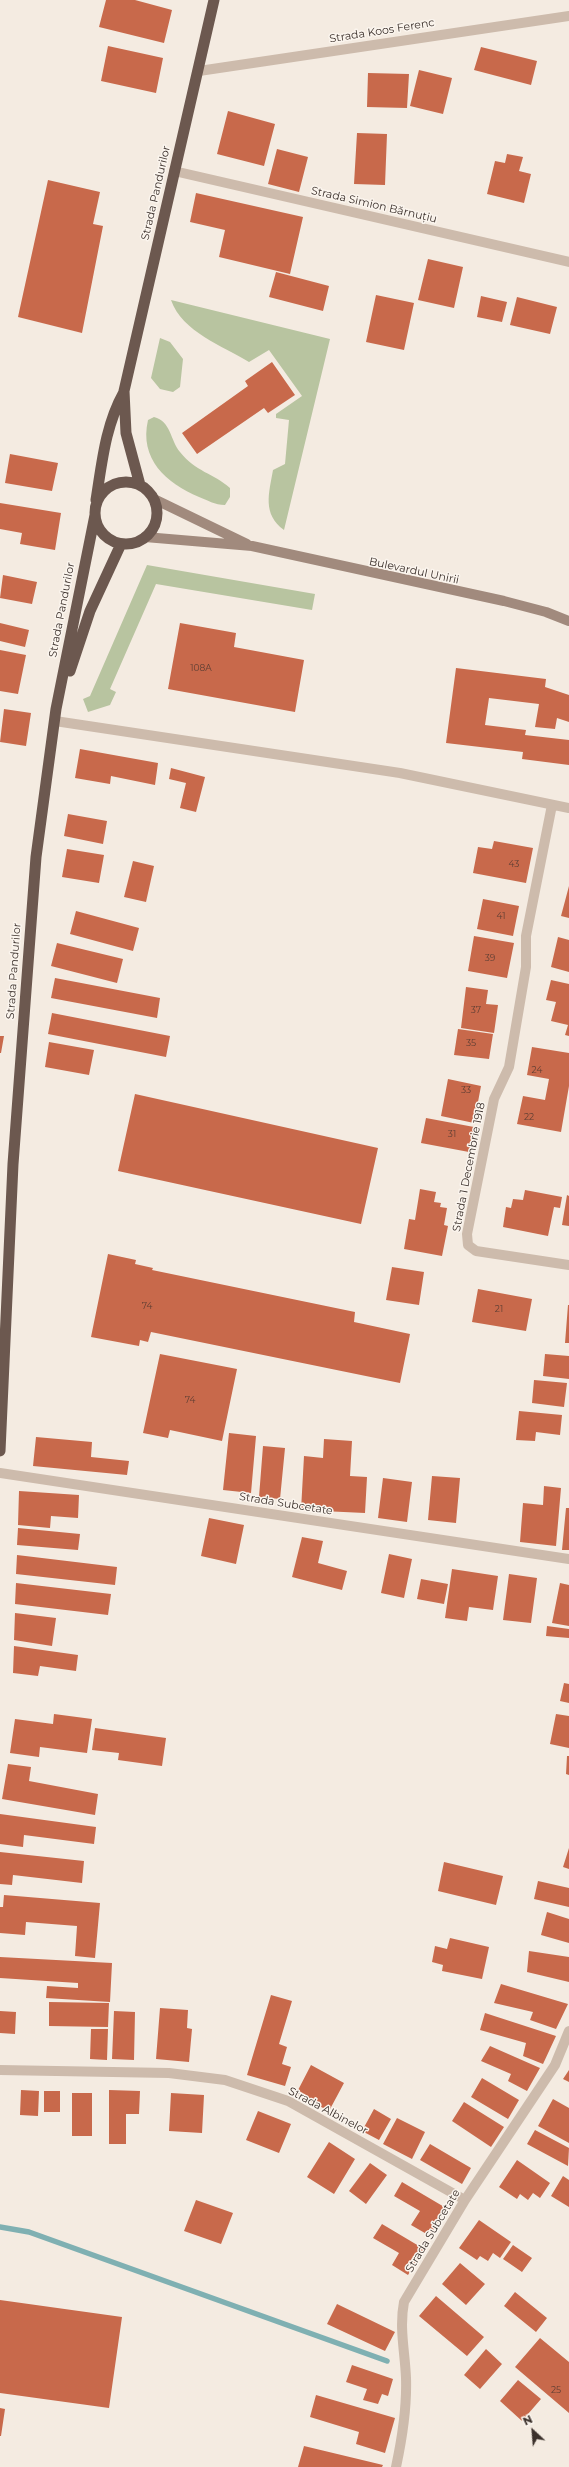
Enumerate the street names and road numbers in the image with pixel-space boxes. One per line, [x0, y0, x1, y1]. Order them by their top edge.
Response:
street label: Strada Koos Ferenc [329, 16, 435, 46]
street label: Strada Pandurilor [139, 144, 173, 242]
street label: Strada Simion Bărnuțiu [310, 184, 438, 226]
street label: Bulevardul Unirii [368, 555, 460, 587]
street label: Strada Pandurilor [46, 561, 78, 659]
street label: Strada Pandurilor [4, 922, 24, 1020]
street label: Strada 1 Decembrie 1918 [450, 1101, 488, 1233]
street label: Strada Subcetate [238, 1490, 334, 1518]
street label: Strada Albinelor [286, 2084, 370, 2138]
street label: Strada Subcetate [403, 2187, 463, 2275]

